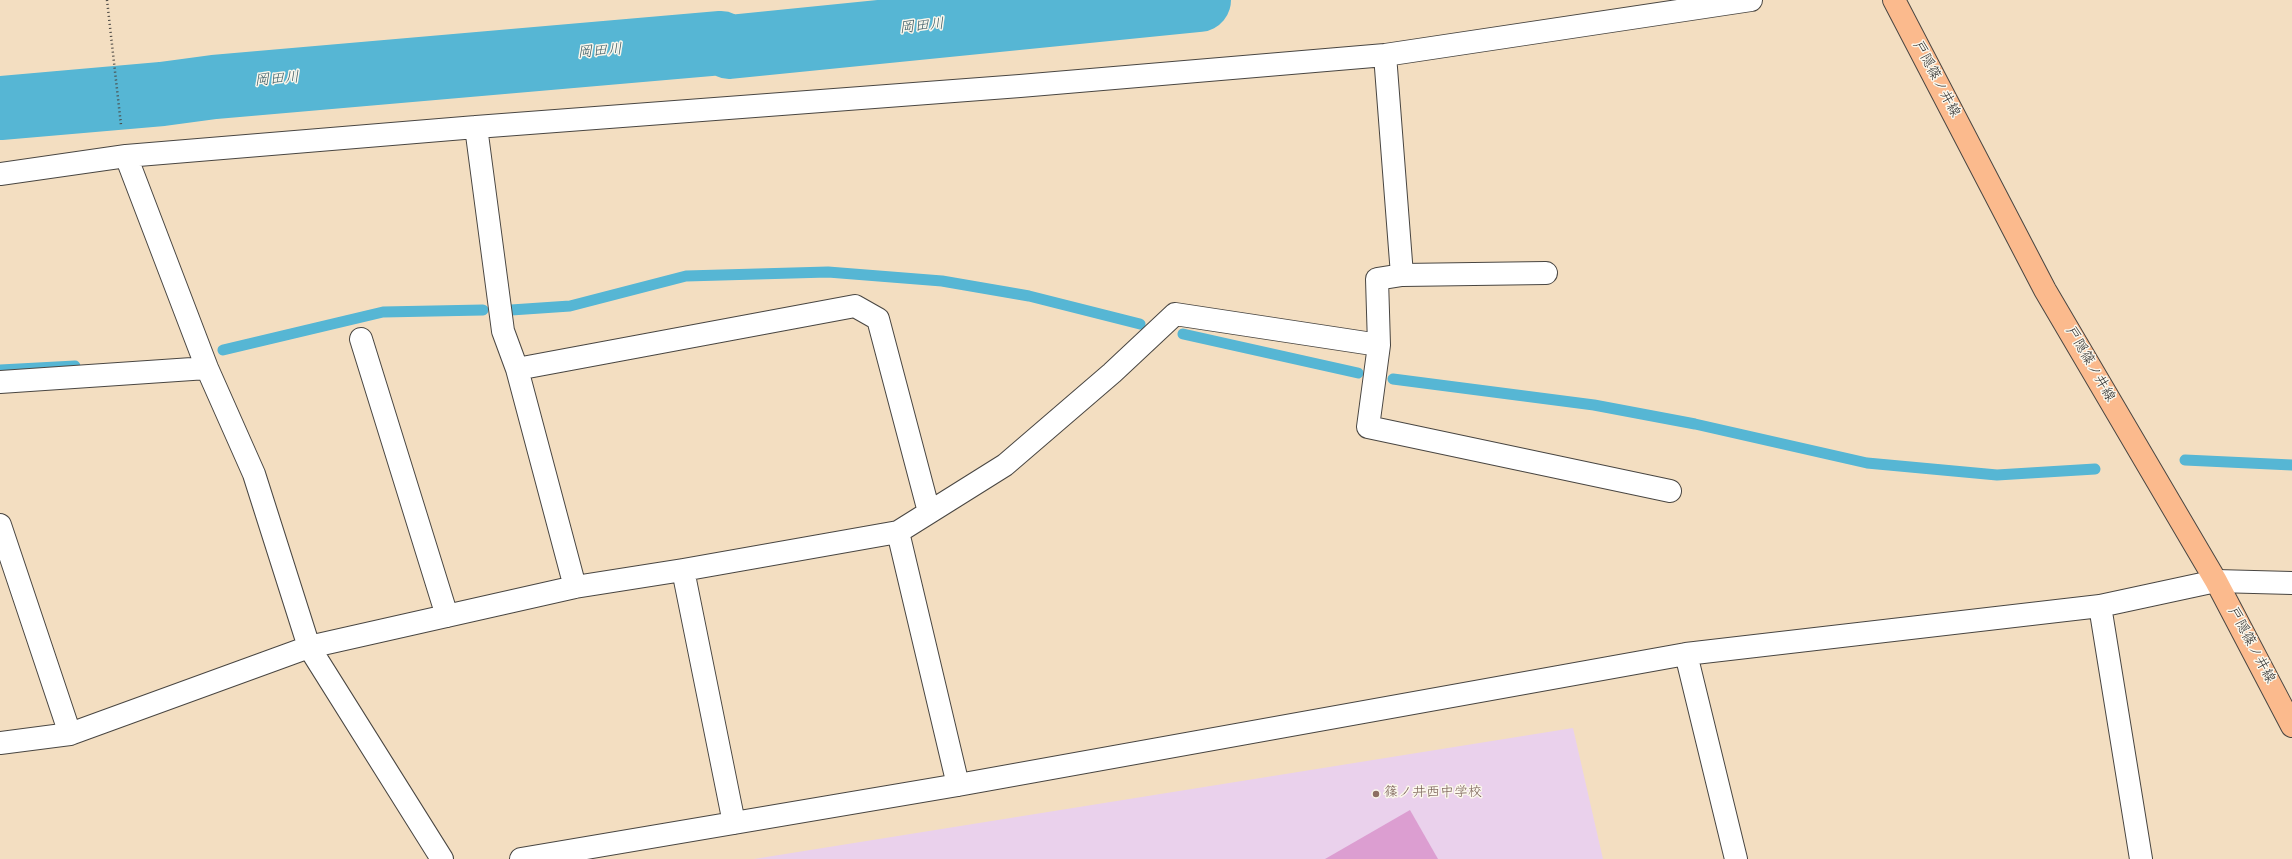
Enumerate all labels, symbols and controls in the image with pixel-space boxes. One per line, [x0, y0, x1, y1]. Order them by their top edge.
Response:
water label: 岡田川 [899, 17, 945, 39]
street label: 戸隠篠ノ井線 [1908, 39, 1962, 121]
water label: 岡田川 [577, 42, 623, 64]
water label: 岡田川 [254, 70, 300, 92]
street label: 戸隠篠ノ井線 [2061, 324, 2117, 406]
street label: 戸隠篠ノ井線 [2223, 605, 2277, 687]
place label: 篠ノ井西中学校 [1384, 786, 1482, 802]
marker: 篠ノ井西中学校 [1371, 789, 1381, 799]

